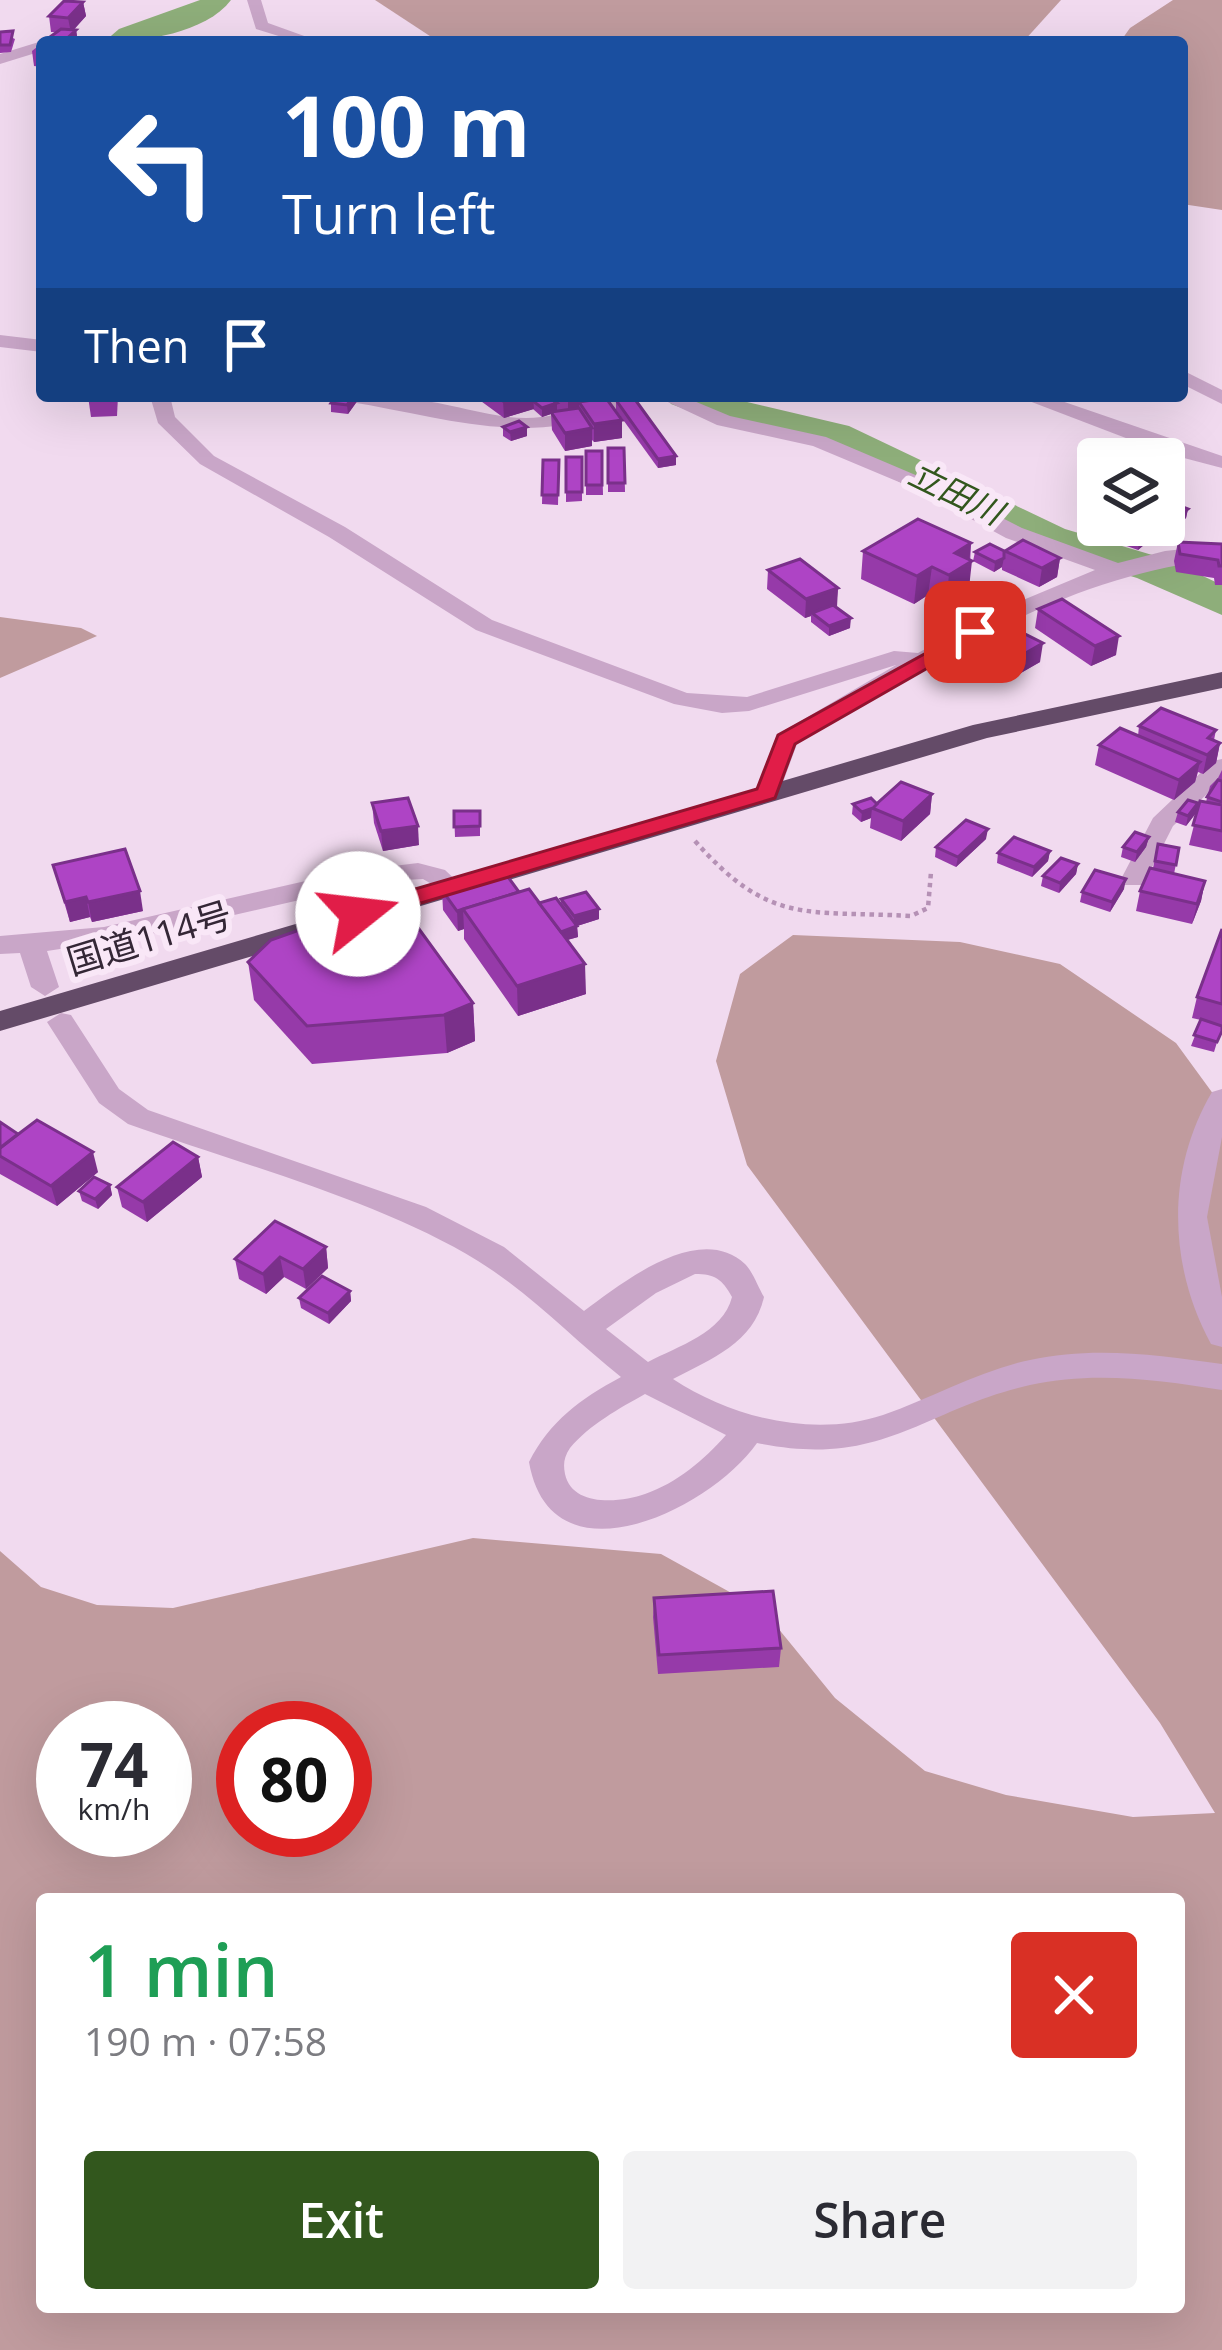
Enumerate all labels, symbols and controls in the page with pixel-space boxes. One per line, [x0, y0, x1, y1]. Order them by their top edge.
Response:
text: 100 m [282, 67, 530, 182]
icon: left [84, 84, 240, 240]
text: Turn left [282, 176, 495, 250]
icon: arrive [213, 312, 279, 378]
text: Then [84, 315, 189, 376]
map controls [1077, 438, 1185, 546]
button: layers [1077, 438, 1185, 546]
water label: 立田川 [902, 451, 1013, 536]
pin [924, 581, 1026, 683]
icon: arrive [942, 599, 1008, 665]
position arrow [295, 851, 421, 977]
street label: 国道114号 [61, 889, 237, 986]
speed limit sign: 80 [216, 1701, 372, 1857]
text: 74 [80, 1723, 148, 1805]
text: km/h [78, 1788, 150, 1829]
text: 1 min [84, 1920, 278, 2018]
button: close [1011, 1932, 1137, 2058]
text: 190 m · 07:58 [84, 2014, 327, 2067]
button: Exit [84, 2151, 599, 2289]
button: Share [623, 2151, 1137, 2289]

